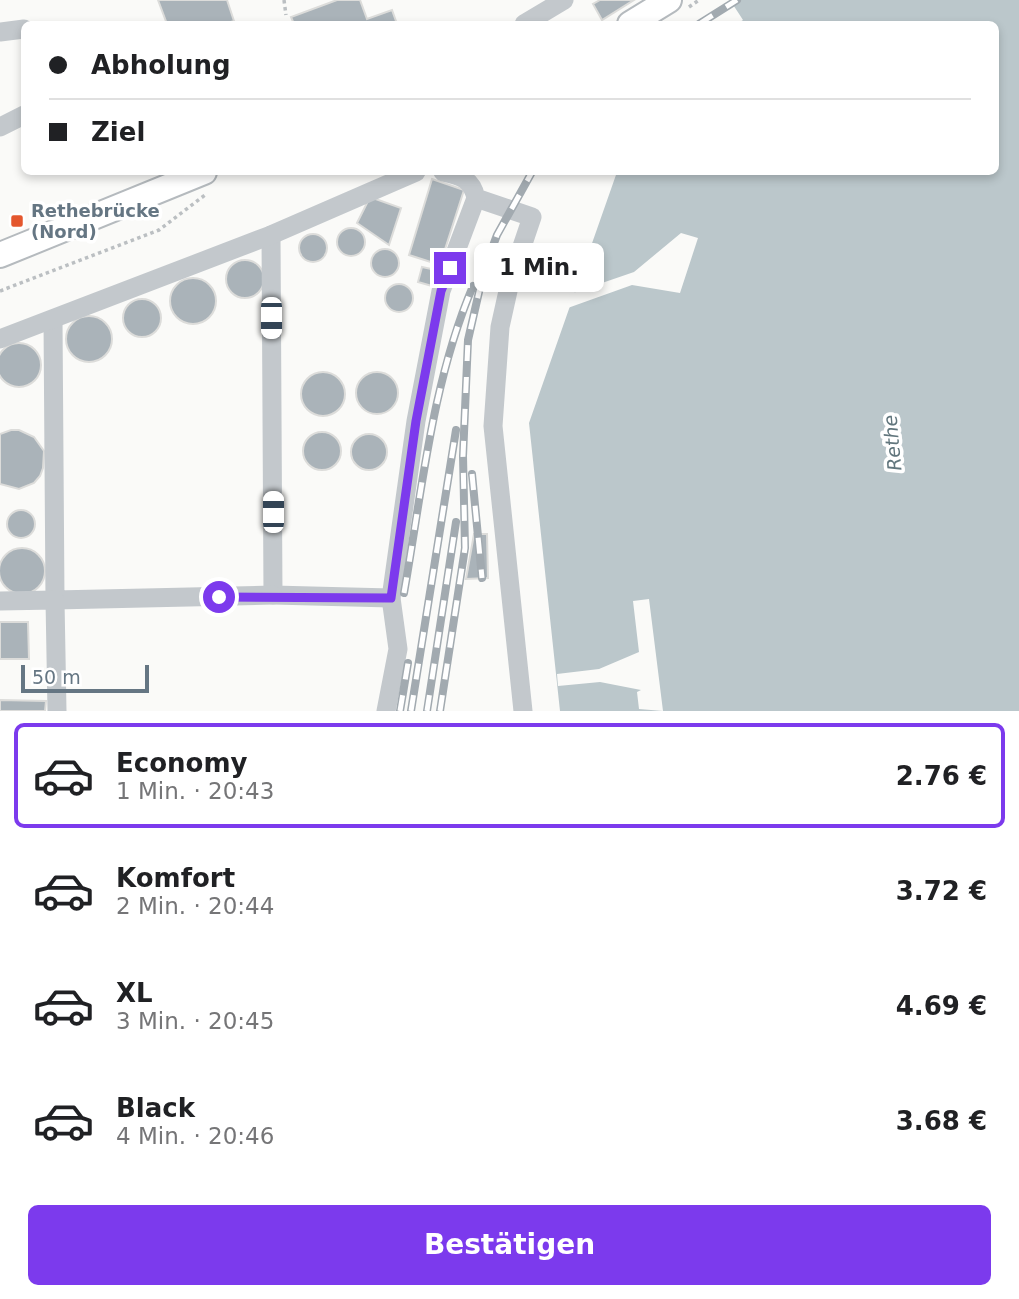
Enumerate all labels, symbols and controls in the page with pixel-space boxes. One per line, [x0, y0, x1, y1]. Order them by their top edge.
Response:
text: Abholung [91, 50, 231, 80]
text: Ziel [91, 117, 145, 147]
place label: Rethebrücke (Nord) [31, 200, 160, 242]
marker: Rethebrücke (Nord) [9, 213, 25, 229]
callout: 1 Min. [475, 244, 604, 292]
route end [434, 252, 466, 284]
text: 1 Min. [499, 254, 579, 280]
car [261, 297, 282, 339]
water label: Rethe [879, 414, 905, 472]
car [263, 491, 284, 533]
route start [203, 581, 235, 613]
scale bar [21, 662, 149, 694]
text: 50 m [32, 666, 81, 688]
icon: car [32, 744, 95, 807]
text: Economy [116, 748, 247, 778]
text: 2.76 € [896, 761, 987, 791]
text: 1 Min. · 20:43 [116, 778, 274, 804]
icon: car [32, 859, 95, 922]
text: Komfort [116, 863, 235, 893]
text: 3.72 € [896, 876, 987, 906]
text: 2 Min. · 20:44 [116, 893, 274, 919]
icon: car [32, 974, 95, 1037]
text: XL [116, 978, 153, 1008]
text: 4.69 € [896, 991, 987, 1021]
text: 3 Min. · 20:45 [116, 1008, 274, 1034]
icon: car [32, 1089, 95, 1152]
text: Black [116, 1093, 195, 1123]
text: 3.68 € [896, 1106, 987, 1136]
text: 4 Min. · 20:46 [116, 1123, 274, 1149]
button: Bestätigen [28, 1205, 991, 1285]

